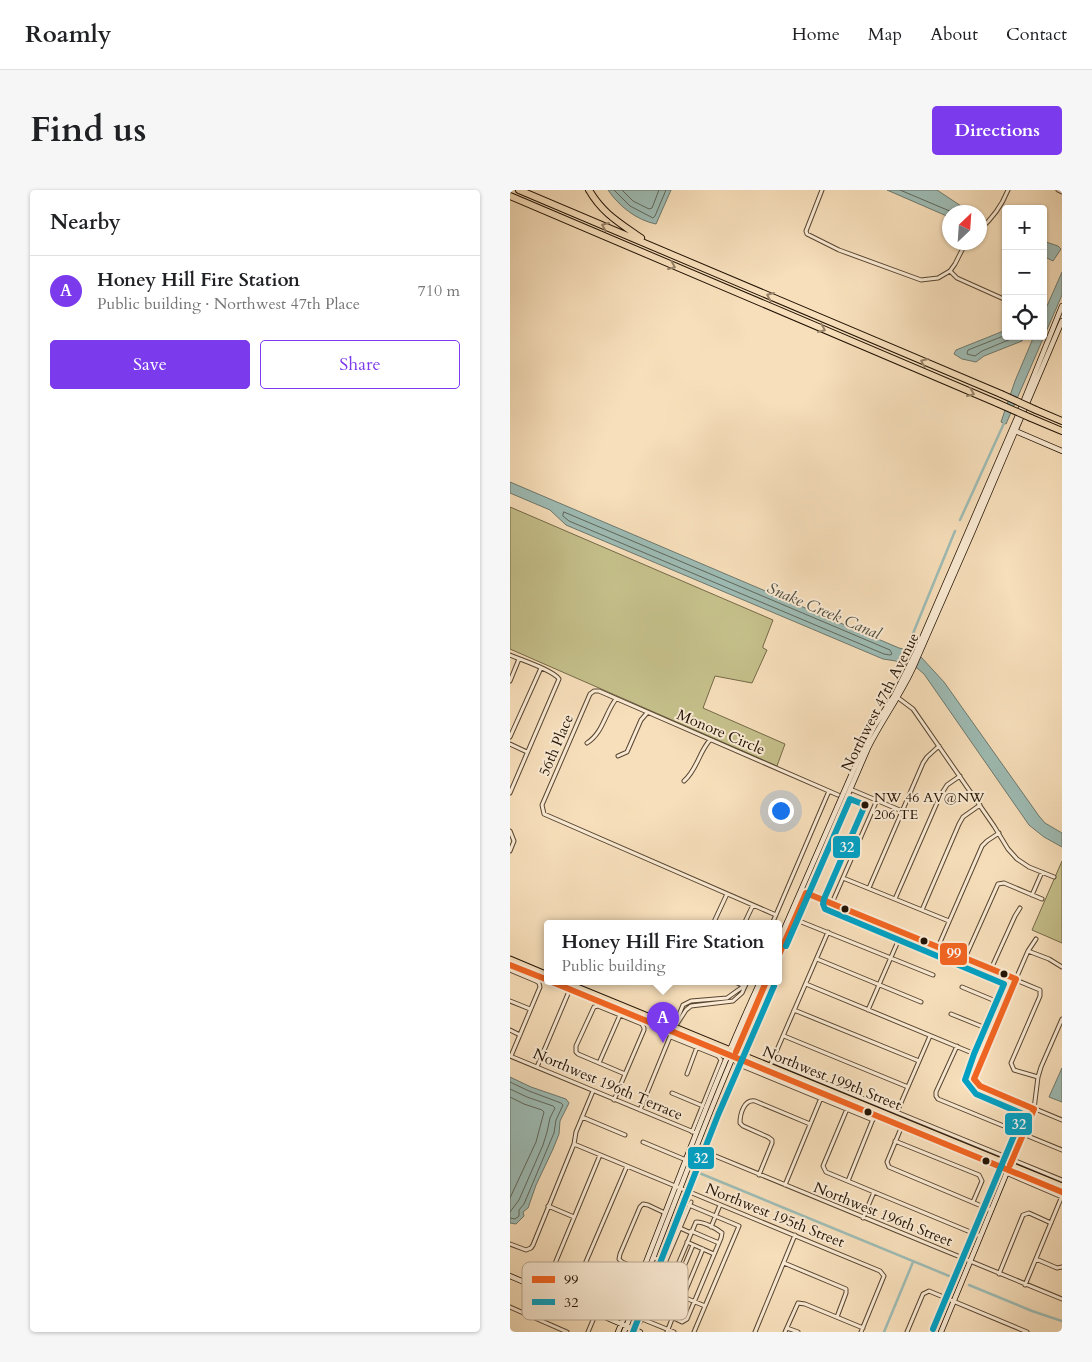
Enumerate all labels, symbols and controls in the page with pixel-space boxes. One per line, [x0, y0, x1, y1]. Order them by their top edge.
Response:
text: Roamly [25, 18, 111, 51]
text: Home [792, 22, 840, 47]
text: Map [868, 22, 902, 47]
text: About [930, 22, 978, 47]
text: Contact [1006, 22, 1067, 47]
text: Find us [30, 106, 146, 154]
button: Directions [932, 106, 1062, 155]
north arrow [942, 205, 987, 250]
map controls [1002, 205, 1047, 340]
button: + [1002, 205, 1047, 250]
text: Nearby [50, 208, 121, 237]
one-way arrow [601, 222, 610, 233]
button: − [1002, 250, 1047, 295]
one-way arrow [667, 259, 676, 270]
text: Honey Hill Fire Station [97, 267, 300, 293]
text: A [60, 280, 72, 302]
text: 710 m [418, 280, 460, 302]
one-way arrow [766, 292, 775, 303]
text: Public building · Northwest 47th Place [97, 293, 360, 315]
button: locate [1002, 295, 1047, 340]
one-way arrow [817, 323, 826, 334]
button: Save [50, 340, 250, 389]
button: Share [260, 340, 460, 389]
one-way arrow [920, 357, 929, 368]
one-way arrow [966, 386, 975, 397]
water label: Snake Creek Canal [764, 577, 885, 645]
street label: Northwest 47th Avenue [836, 629, 924, 775]
street label: Monore Circle [674, 704, 768, 760]
street label: 56th Place [534, 711, 578, 779]
place label: NW 46 AV@NW 206 TE [874, 788, 985, 824]
your location [768, 798, 794, 824]
marker: NW 46 AV@NW 206 TE [860, 800, 870, 810]
line badge: 32 [832, 835, 861, 859]
text: 32 [840, 838, 854, 857]
unlabelled marker [840, 904, 850, 914]
popup [544, 920, 782, 985]
text: Honey Hill Fire Station [561, 929, 765, 955]
unlabelled marker [919, 936, 929, 946]
line badge: 99 [939, 942, 968, 966]
text: 99 [947, 944, 961, 963]
text: Public building [561, 955, 665, 977]
unlabelled marker [999, 969, 1009, 979]
pin: A [647, 1002, 679, 1043]
street label: Northwest 199th Street [760, 1041, 905, 1115]
street label: Northwest 196th Terrace [530, 1043, 686, 1125]
unlabelled marker [863, 1107, 873, 1117]
line badge: 32 [1004, 1112, 1033, 1136]
text: 32 [1012, 1115, 1026, 1134]
line badge: 32 [687, 1146, 715, 1170]
text: 32 [694, 1149, 708, 1168]
unlabelled marker [981, 1156, 991, 1166]
street label: Northwest 196th Street [811, 1177, 956, 1251]
street label: Northwest 195th Street [703, 1178, 848, 1252]
legend [522, 1262, 688, 1320]
text: 99 [564, 1270, 578, 1289]
text: 32 [564, 1293, 578, 1312]

